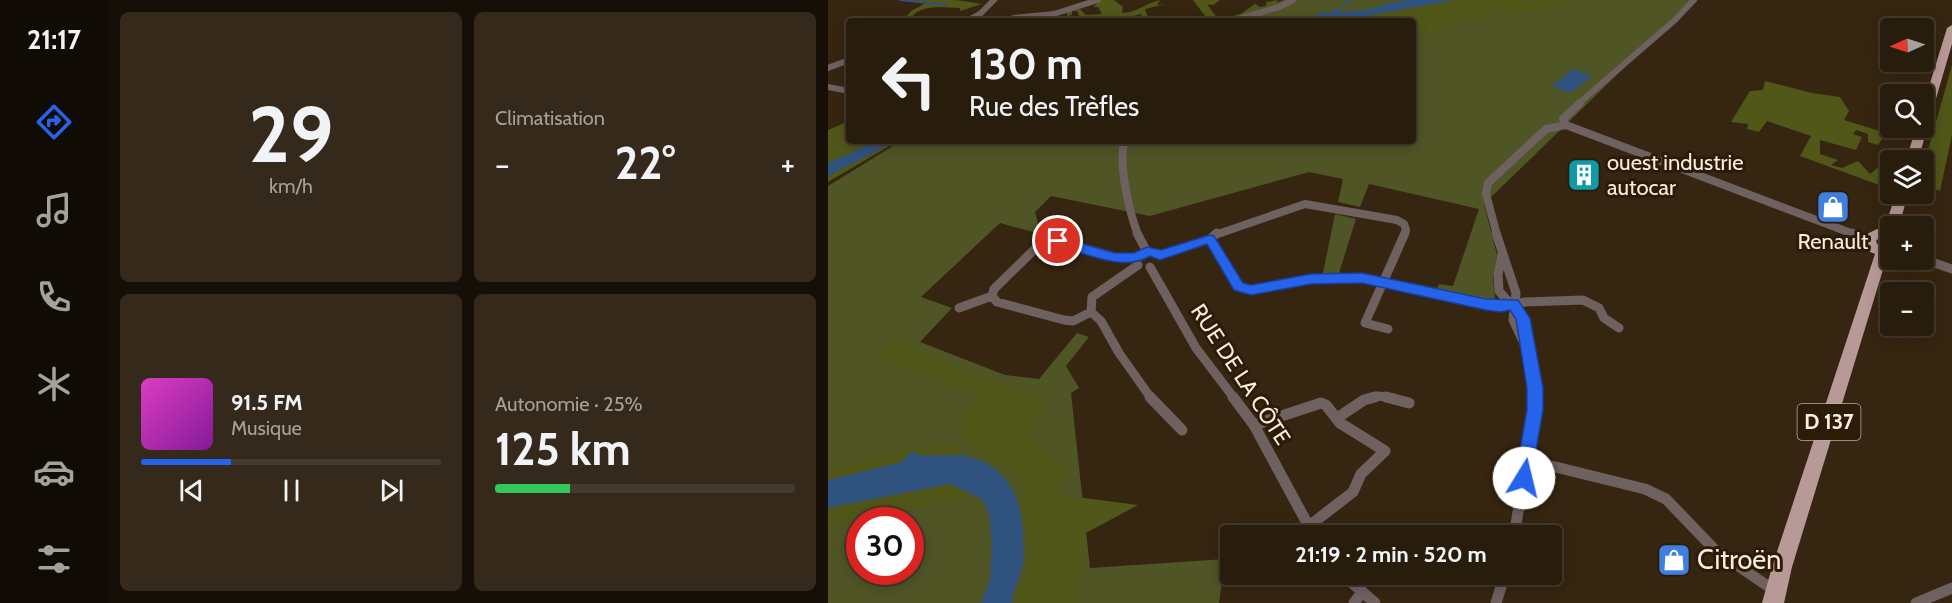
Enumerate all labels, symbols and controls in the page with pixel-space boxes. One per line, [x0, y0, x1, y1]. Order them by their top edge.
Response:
north arrow [1880, 18, 1934, 72]
map controls [1880, 18, 1934, 336]
text: 21:17 [27, 23, 81, 56]
text: 130 m [969, 38, 1083, 90]
icon: left [870, 42, 948, 120]
button: search [1880, 84, 1934, 138]
text: 29 [248, 87, 334, 182]
text: Rue des Trèfles [969, 90, 1139, 123]
icon: directions [33, 101, 75, 143]
text: Climatisation [495, 106, 605, 130]
text: 22° [615, 136, 675, 190]
text: − [495, 144, 510, 184]
text: + [780, 144, 795, 184]
place label: ouest industrie autocar [1607, 149, 1743, 201]
button: layers [1880, 150, 1934, 204]
building icon: ouest industrie autocar [1566, 157, 1602, 193]
text: km/h [269, 174, 313, 198]
icon: music [33, 189, 75, 231]
shop icon: Renault [1815, 189, 1851, 225]
pin [1032, 215, 1083, 266]
button: + [1880, 216, 1934, 270]
icon: arrive [1041, 224, 1074, 257]
place label: Renault [1798, 228, 1869, 255]
icon: phone [33, 276, 75, 318]
button: − [1880, 282, 1934, 336]
street label: RUE DE LA CÔTE [1185, 299, 1296, 450]
icon: climate [33, 363, 75, 405]
text: 91.5 FM [231, 389, 303, 416]
text: Autonomie · 25% [495, 392, 642, 416]
road number: D 137 [1798, 404, 1860, 440]
text: Musique [231, 416, 302, 440]
text: 125 km [495, 422, 631, 476]
position arrow [1492, 446, 1556, 510]
icon: car [33, 451, 75, 493]
icon: previous [175, 474, 208, 507]
icon: pause [275, 474, 308, 507]
icon: next [375, 474, 408, 507]
speed limit sign: 30 [846, 507, 924, 585]
icon: filters [33, 538, 75, 580]
text: 21:19 · 2 min · 520 m [1295, 541, 1487, 568]
shop icon: Citroën [1656, 542, 1692, 578]
place label: Citroën [1697, 543, 1781, 576]

